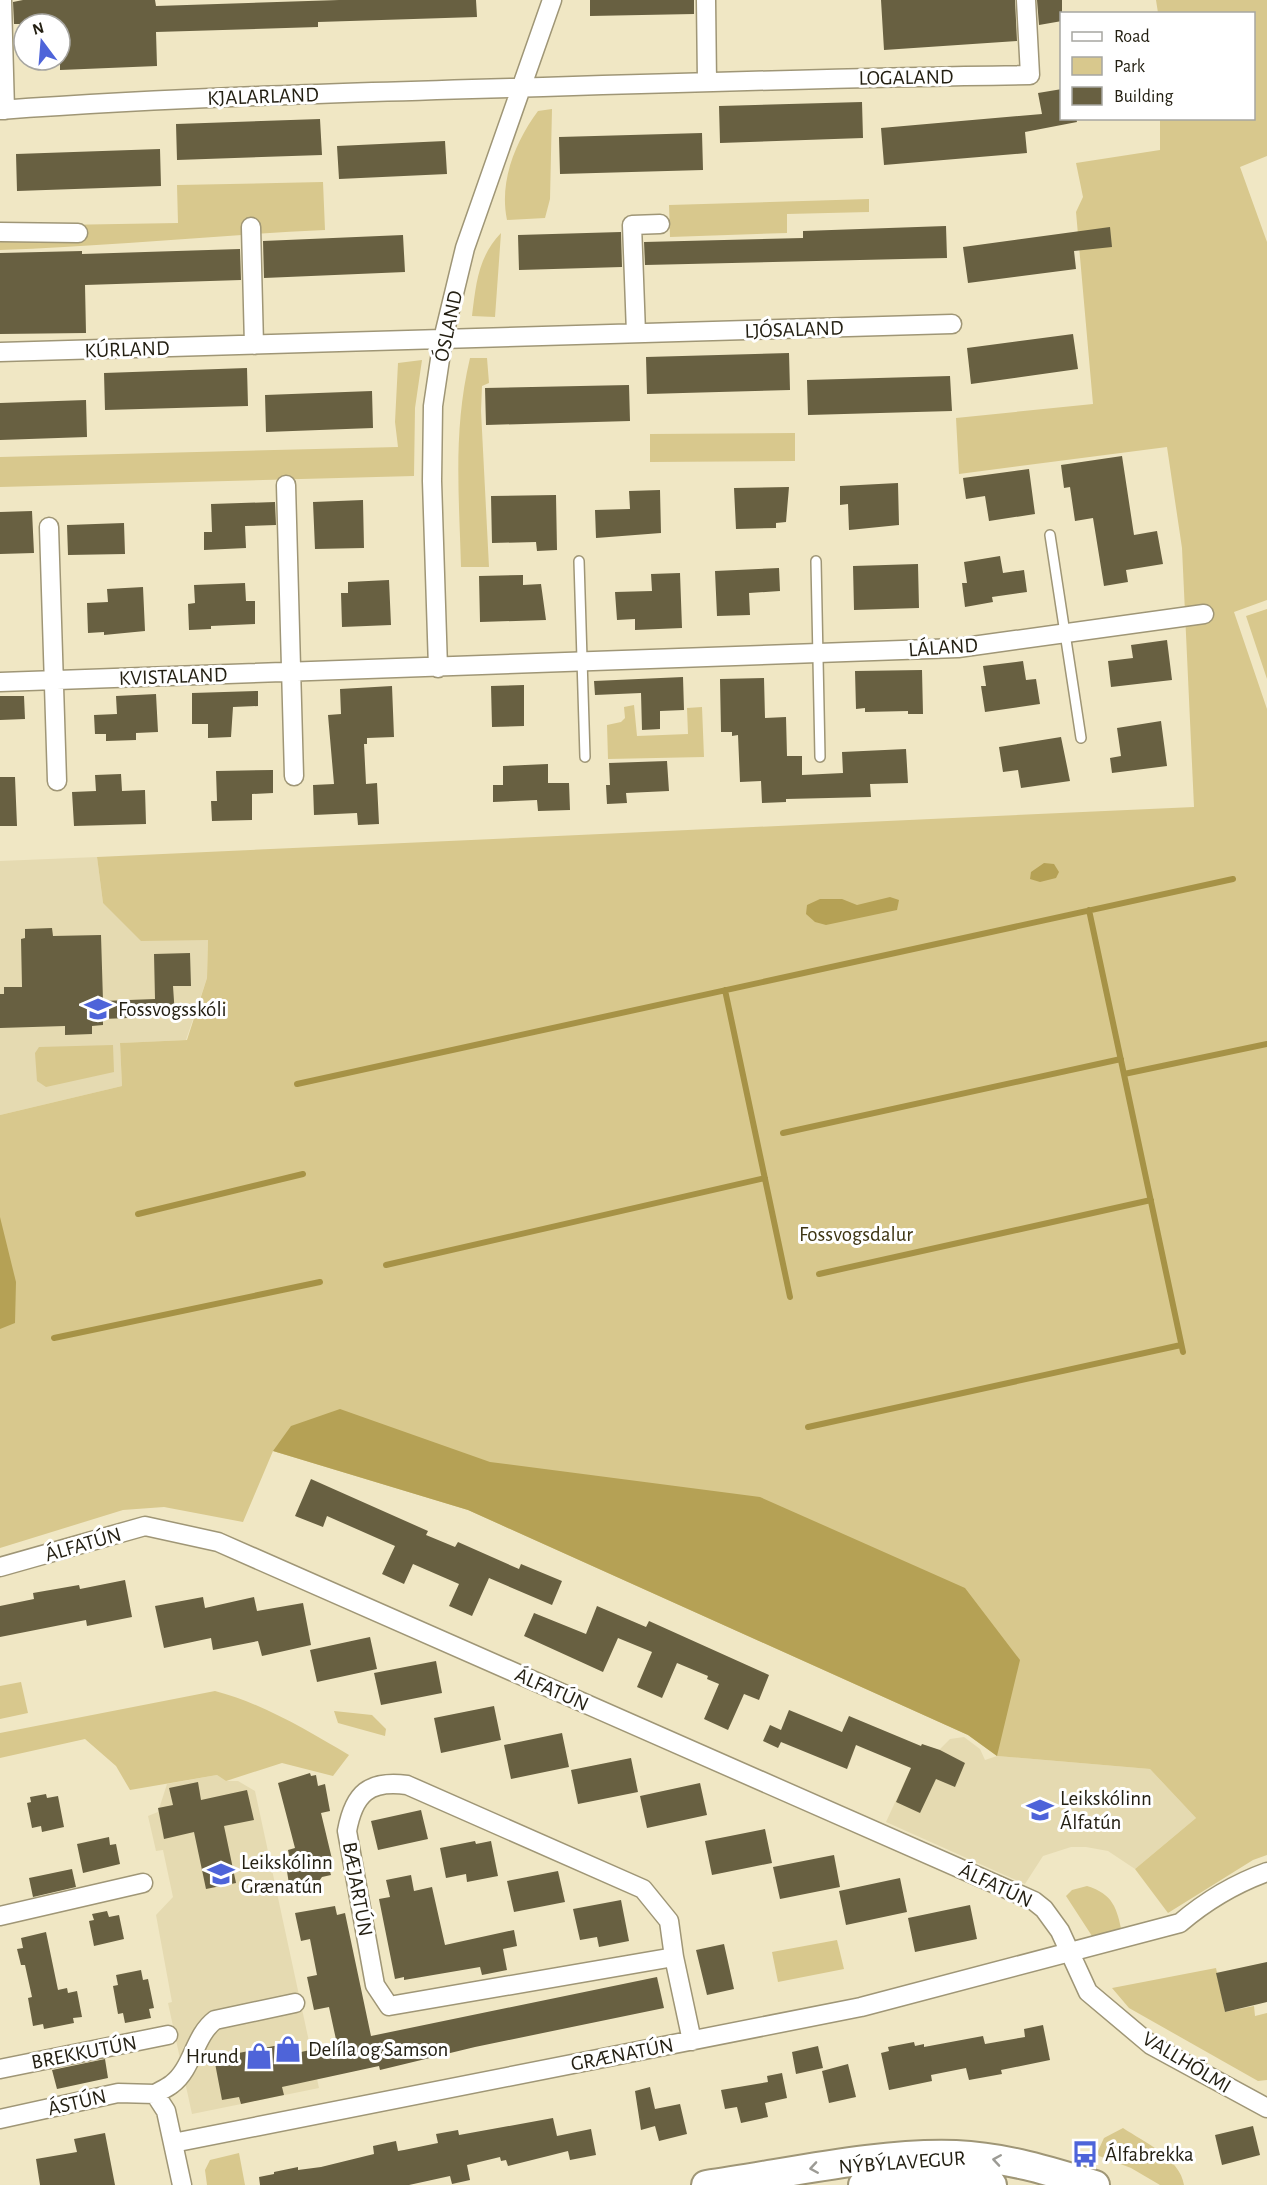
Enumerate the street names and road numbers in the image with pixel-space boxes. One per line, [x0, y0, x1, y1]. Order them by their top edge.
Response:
street label: LOGALAND [858, 66, 954, 89]
street label: KJALARLAND [207, 84, 319, 109]
street label: ÓSLAND [429, 288, 466, 364]
street label: LJÓSALAND [744, 315, 844, 342]
street label: KÚRLAND [84, 336, 170, 361]
street label: LÁLAND [907, 633, 979, 660]
street label: KVISTALAND [118, 664, 228, 689]
street label: ÁLFATÚN [42, 1522, 124, 1565]
street label: ÁLFATÚN [512, 1662, 593, 1715]
street label: BÆJARTÚN [339, 1840, 378, 1938]
street label: ÁLFATÚN [956, 1858, 1037, 1912]
street label: VALLHÓLMI [1139, 2026, 1236, 2097]
street label: BREKKUTÚN [29, 2030, 139, 2073]
street label: GRÆNATÚN [569, 2032, 675, 2075]
street label: ÁSTÚN [45, 2084, 108, 2119]
street label: NÝBÝLAVEGUR [838, 2146, 966, 2177]

